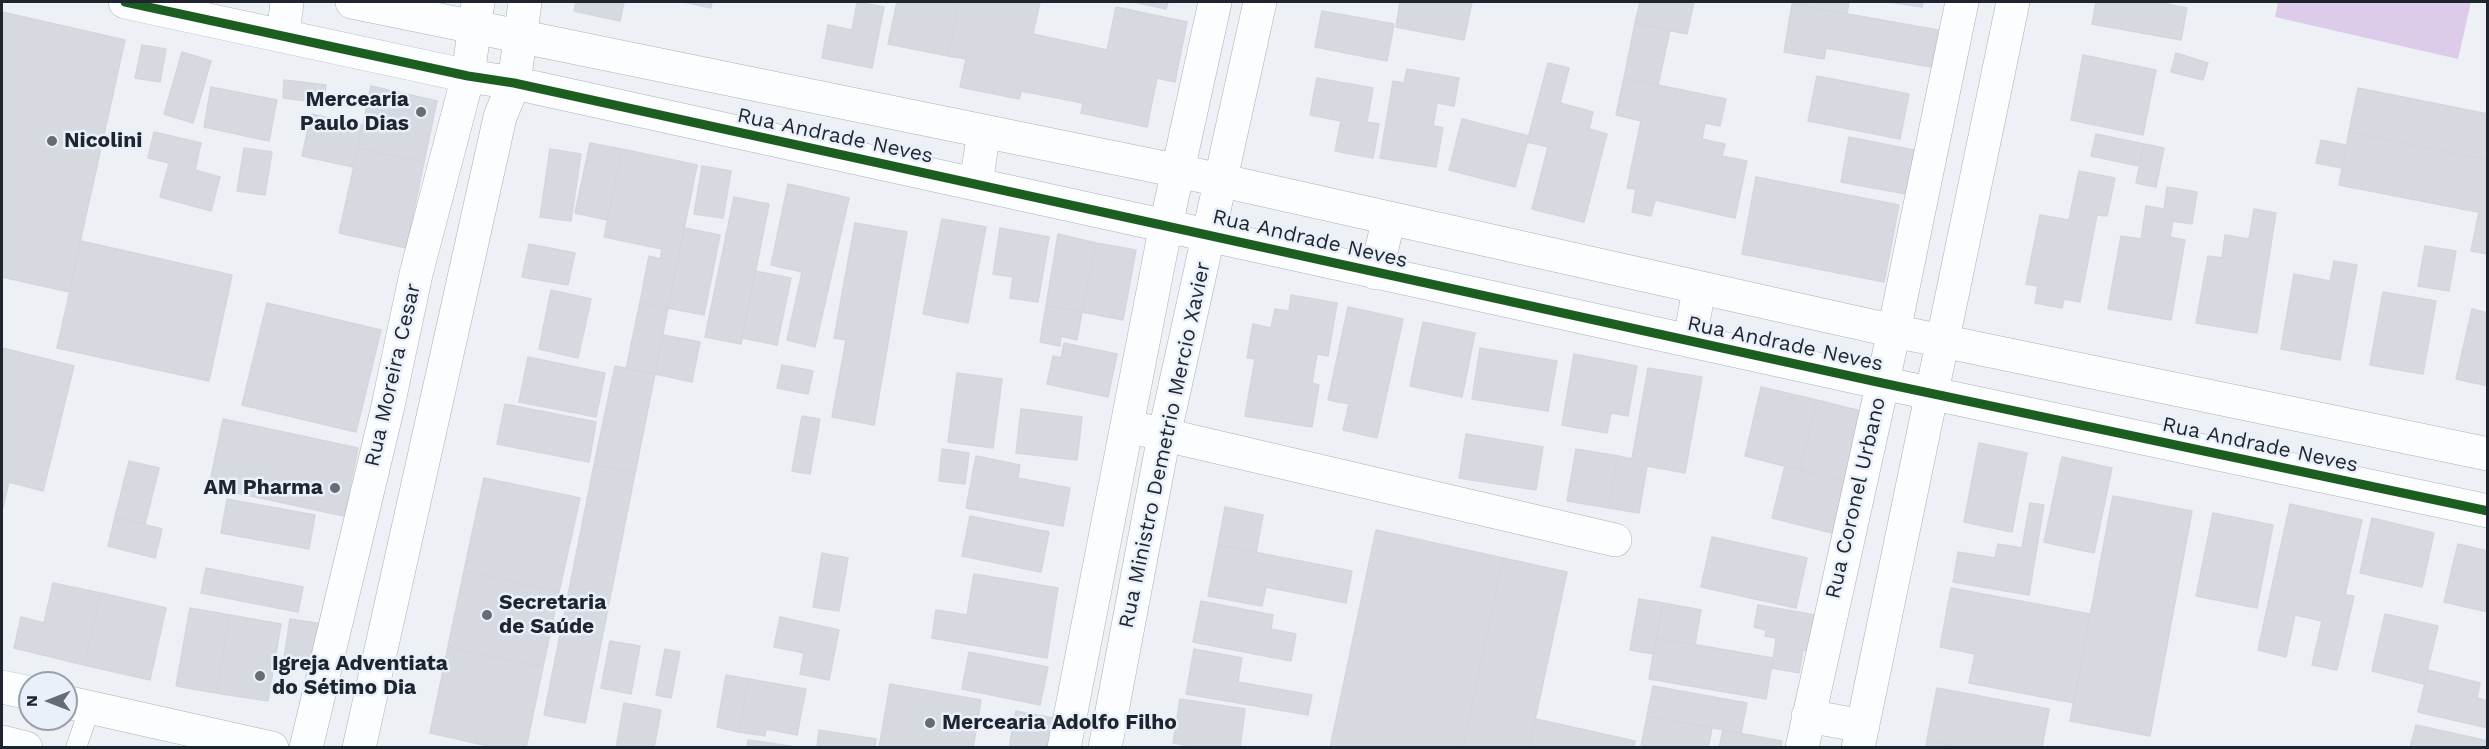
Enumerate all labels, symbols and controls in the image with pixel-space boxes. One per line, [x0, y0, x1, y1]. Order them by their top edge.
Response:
place label: Mercearia Paulo Dias [300, 87, 409, 137]
street label: Rua Andrade Neves [735, 103, 935, 169]
marker: Mercearia Paulo Dias [414, 105, 428, 119]
place label: Nicolini [64, 128, 142, 154]
marker: Nicolini [45, 134, 59, 148]
street label: Rua Andrade Neves [1210, 204, 1410, 274]
street label: Rua Ministro Demetrio Mercio Xavier [1114, 260, 1216, 630]
street label: Rua Moreira Cesar [360, 281, 426, 469]
street label: Rua Andrade Neves [1685, 311, 1885, 377]
street label: Rua Coronel Urbano [1821, 395, 1891, 601]
street label: Rua Andrade Neves [2160, 412, 2360, 478]
place label: AM Pharma [204, 475, 323, 501]
marker: AM Pharma [328, 481, 342, 495]
place label: Secretaria de Saúde [499, 590, 606, 640]
marker: Secretaria de Saúde [480, 608, 494, 622]
place label: Igreja Adventiata do Sétimo Dia [272, 651, 448, 701]
marker: Igreja Adventiata do Sétimo Dia [253, 669, 267, 683]
north arrow [18, 671, 78, 731]
text: N [22, 695, 41, 707]
place label: Mercearia Adolfo Filho [942, 710, 1177, 736]
marker: Mercearia Adolfo Filho [923, 716, 937, 730]

